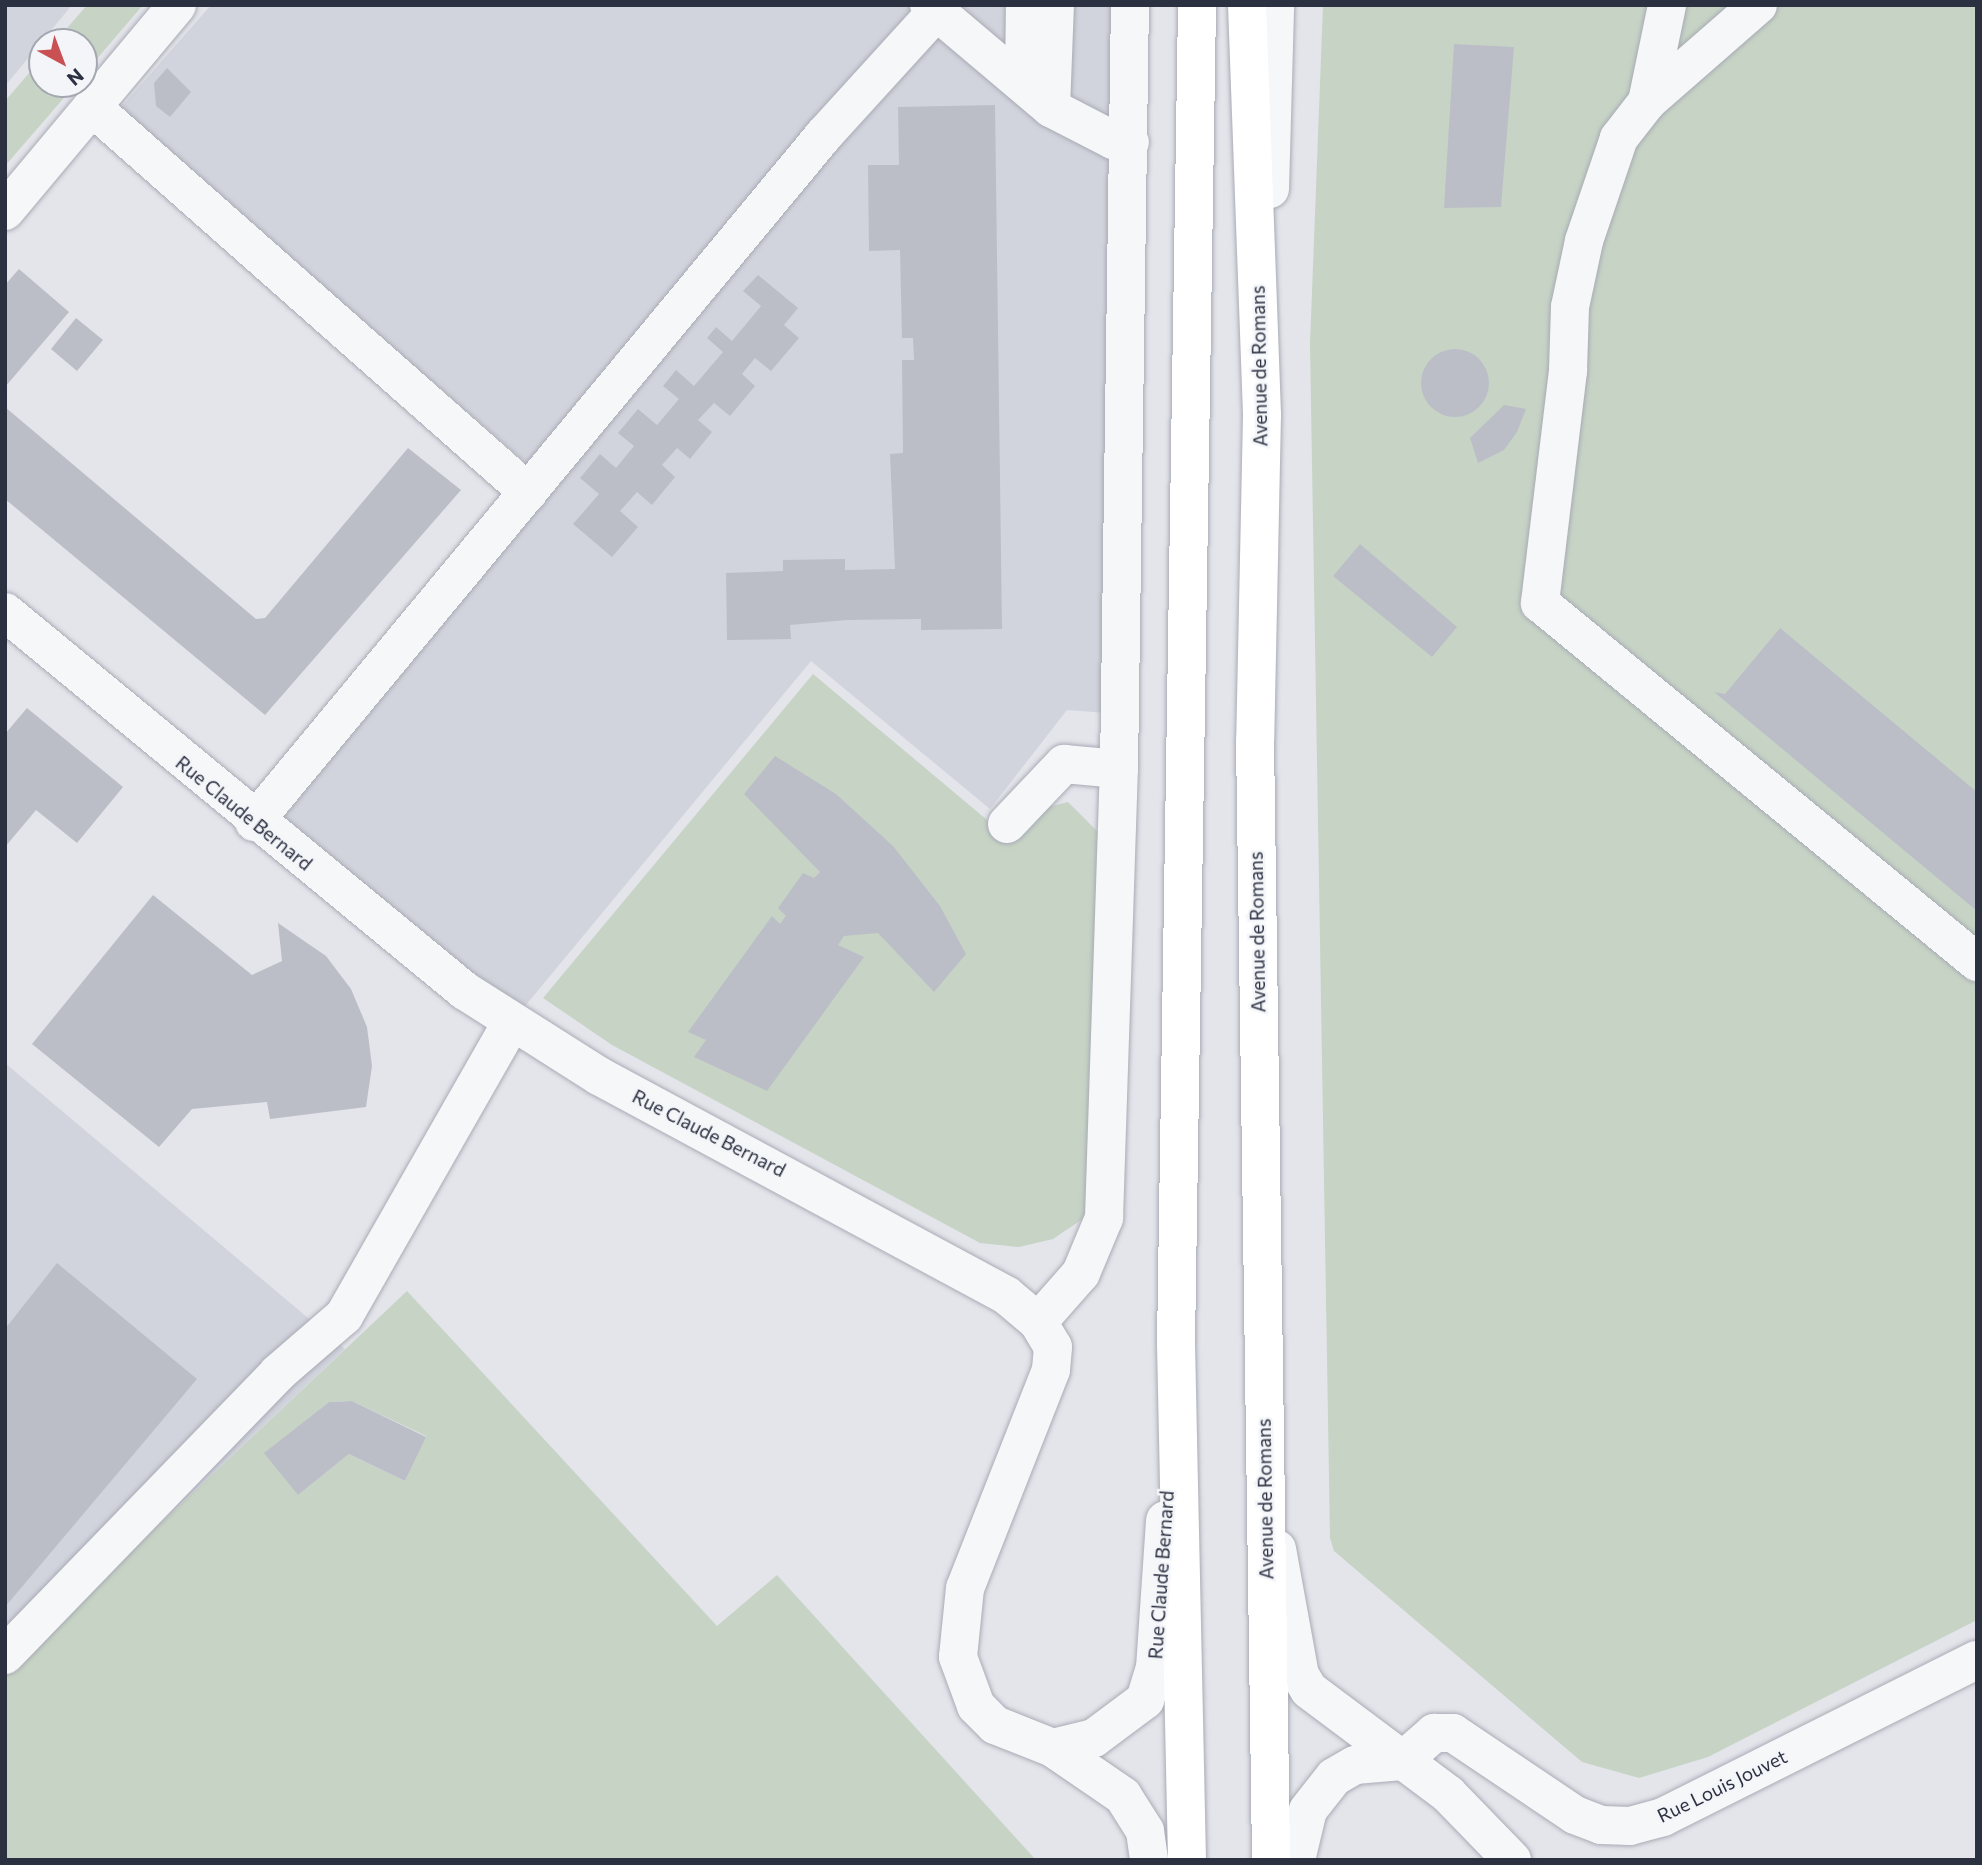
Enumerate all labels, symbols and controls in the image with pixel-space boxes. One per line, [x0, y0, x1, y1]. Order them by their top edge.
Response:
north arrow [28, 28, 98, 98]
text: N [63, 64, 89, 91]
street label: Avenue de Romans [1246, 285, 1272, 447]
street label: Rue Claude Bernard [171, 751, 317, 875]
street label: Avenue de Romans [1244, 851, 1270, 1013]
street label: Rue Claude Bernard [629, 1085, 789, 1181]
street label: Avenue de Romans [1252, 1418, 1278, 1580]
street label: Rue Claude Bernard [1144, 1490, 1178, 1660]
street label: Rue Louis Jouvet [1653, 1745, 1791, 1827]

